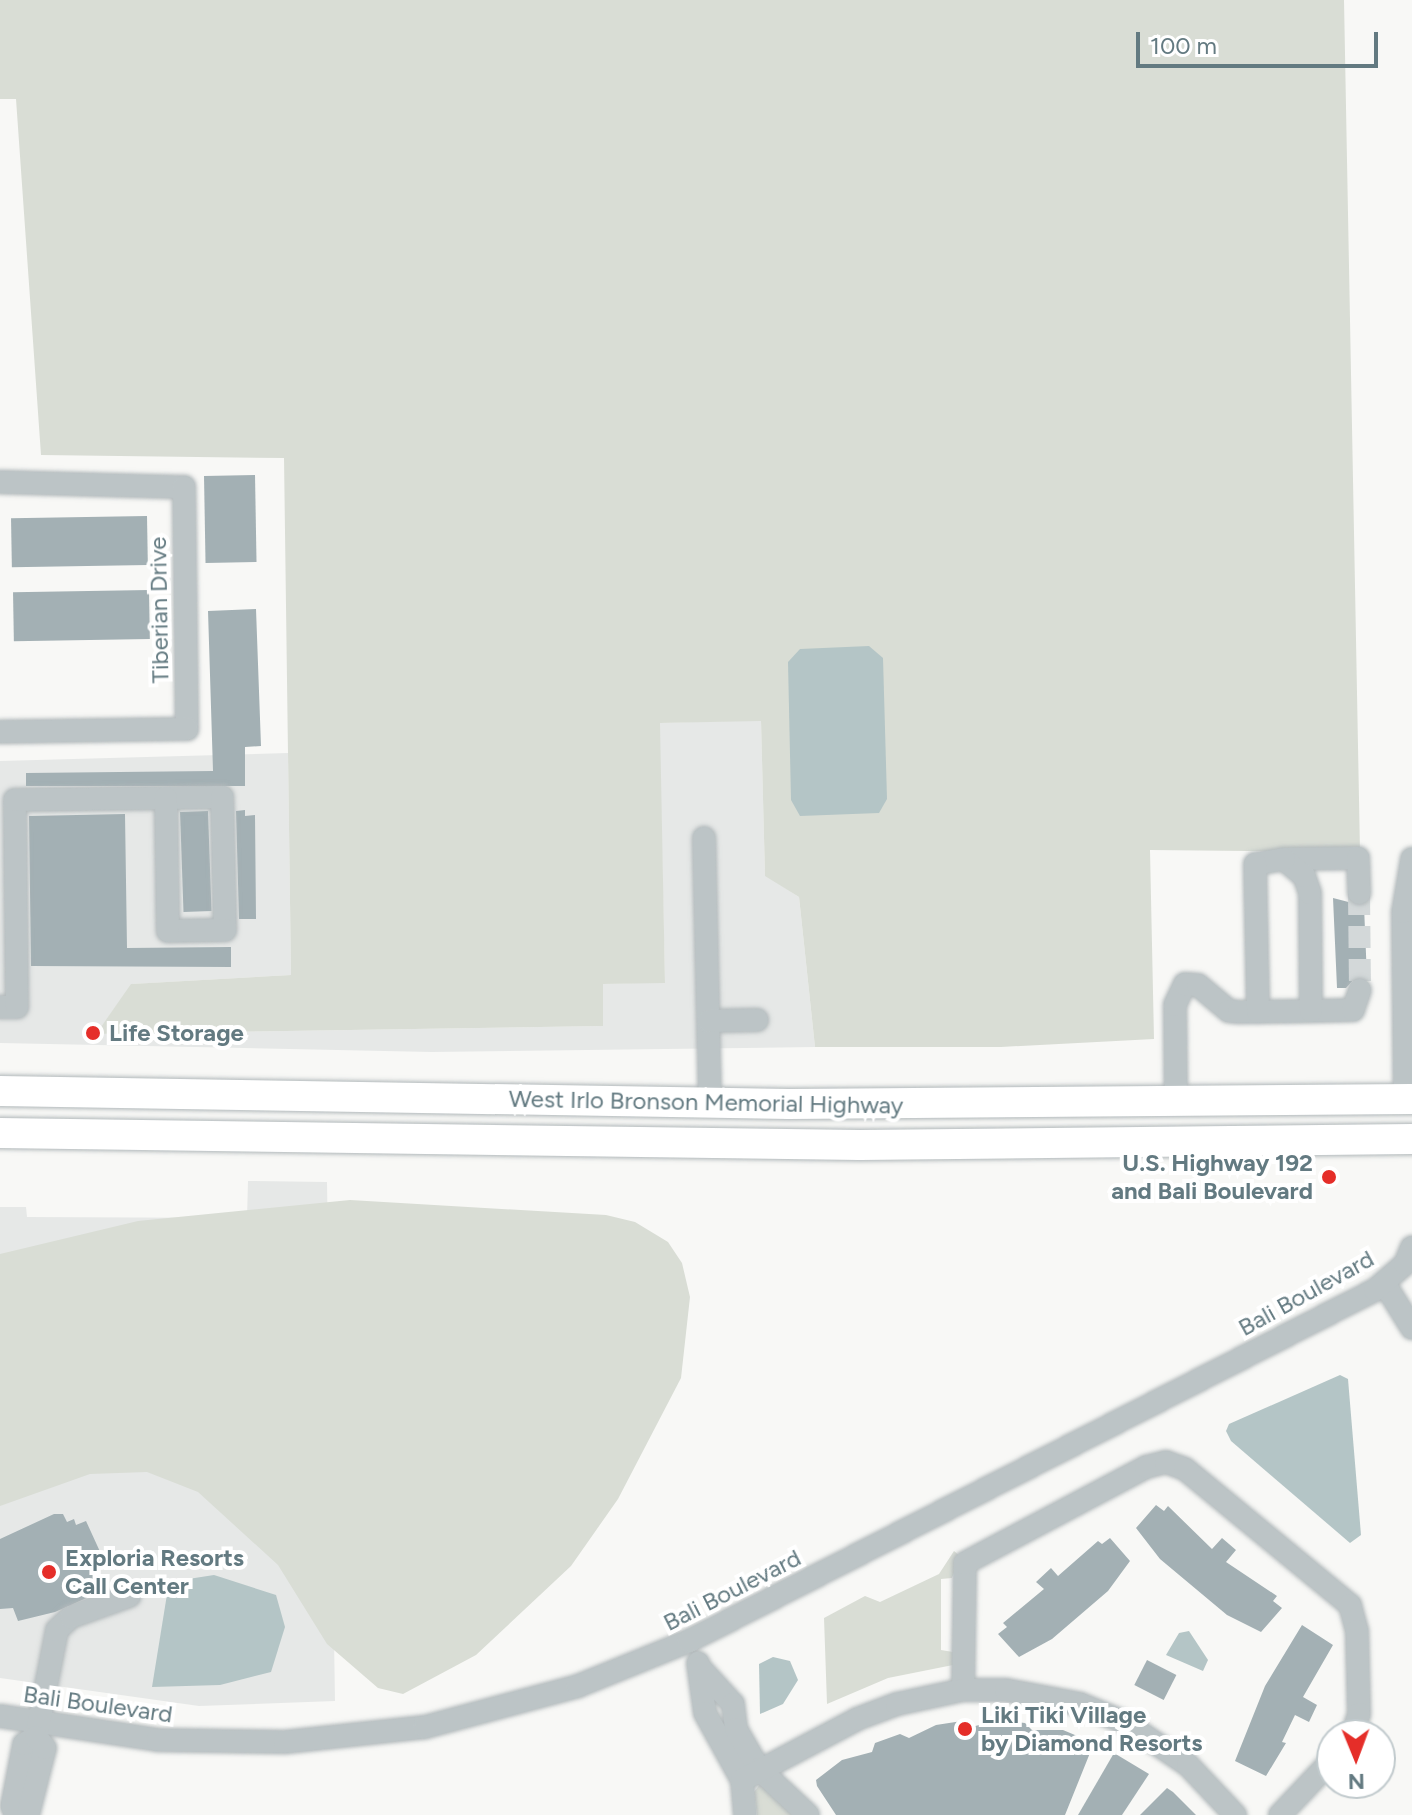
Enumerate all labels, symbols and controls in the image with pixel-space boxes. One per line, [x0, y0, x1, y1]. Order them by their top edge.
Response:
scale bar [1140, 16, 1382, 66]
text: 100 m [1150, 31, 1217, 60]
street label: Tiberian Drive [143, 536, 175, 684]
place label: Life Storage [109, 1019, 244, 1047]
marker: Life Storage [84, 1024, 102, 1042]
street label: West Irlo Bronson Memorial Highway [508, 1084, 904, 1120]
place label: U.S. Highway 192 and Bali Boulevard [1111, 1149, 1313, 1205]
marker: U.S. Highway 192 and Bali Boulevard [1320, 1168, 1338, 1186]
street label: Bali Boulevard [1233, 1244, 1379, 1342]
street label: Bali Boulevard [658, 1543, 806, 1637]
place label: Exploria Resorts Call Center [65, 1544, 244, 1600]
marker: Exploria Resorts Call Center [40, 1563, 58, 1581]
street label: Bali Boulevard [22, 1679, 174, 1729]
place label: Liki Tiki Village by Diamond Resorts [981, 1701, 1203, 1757]
north arrow [1316, 1719, 1396, 1799]
marker: Liki Tiki Village by Diamond Resorts [956, 1720, 974, 1738]
text: N [1348, 1768, 1365, 1795]

